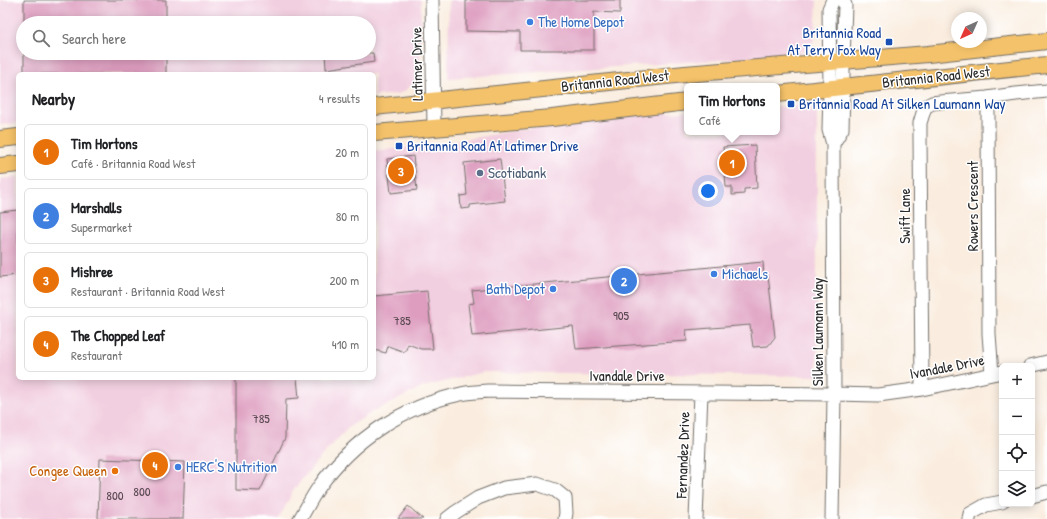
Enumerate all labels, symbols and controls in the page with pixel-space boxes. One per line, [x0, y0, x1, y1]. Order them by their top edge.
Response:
place label: The Home Depot [538, 11, 625, 32]
north arrow [951, 12, 987, 48]
search box [16, 16, 376, 60]
marker: The Home Depot [525, 17, 535, 27]
place label: Britannia Road At Terry Fox Way [787, 22, 881, 60]
icon: search [30, 27, 52, 49]
street label: Latimer Drive [405, 27, 428, 101]
text: Search here [62, 28, 126, 49]
marker: Britannia Road At Terry Fox Way [884, 37, 894, 47]
street label: Britannia Road West [881, 60, 992, 93]
street label: Britannia Road West [560, 64, 671, 97]
popup [684, 83, 780, 135]
text: Nearby [32, 87, 75, 110]
text: 4 results [319, 89, 360, 107]
text: Tim Hortons [699, 90, 765, 111]
place label: Britannia Road At Silken Laumann Way [799, 93, 1006, 114]
marker: Britannia Road At Silken Laumann Way [786, 99, 796, 109]
text: Café [699, 111, 721, 129]
text: Tim Hortons [71, 133, 138, 154]
place label: Britannia Road At Latimer Drive [407, 135, 579, 156]
marker: Britannia Road At Latimer Drive [394, 141, 404, 151]
text: 1 [44, 143, 48, 161]
text: 20 m [335, 143, 359, 161]
pin: 1 [719, 148, 745, 178]
text: Café · Britannia Road West [71, 154, 195, 172]
pin: 3 [388, 156, 414, 186]
street label: Rowers Crescent [962, 160, 983, 251]
place label: Scotiabank [488, 162, 546, 183]
marker: Scotiabank [475, 168, 485, 178]
your location [698, 181, 718, 201]
street label: Swift Lane [894, 188, 915, 244]
text: Marshalls [71, 197, 122, 218]
text: 2 [43, 207, 49, 225]
text: 80 m [336, 207, 359, 225]
text: Supermarket [71, 218, 132, 236]
text: Mishree [71, 261, 113, 282]
place label: Michaels [722, 263, 768, 284]
pin: 2 [611, 266, 637, 296]
marker: Michaels [709, 269, 719, 279]
text: 3 [43, 271, 49, 289]
text: 200 m [329, 271, 359, 289]
place label: Bath Depot [486, 278, 546, 299]
street label: Silken Laumann Way [807, 278, 828, 386]
text: Restaurant · Britannia Road West [71, 282, 225, 300]
marker: Bath Depot [548, 284, 558, 294]
house number: 905 [613, 306, 630, 324]
house number: 785 [393, 311, 411, 329]
text: The Chopped Leaf [71, 325, 165, 346]
text: 4 [44, 335, 48, 353]
text: 410 m [332, 335, 359, 353]
text: Restaurant [71, 346, 122, 364]
street label: Ivandale Drive [908, 349, 986, 384]
map controls [999, 363, 1035, 507]
button: + [999, 363, 1035, 399]
street label: Ivandale Drive [589, 365, 665, 386]
button: − [999, 399, 1035, 435]
house number: 785 [252, 409, 270, 427]
street label: Fernandez Drive [670, 411, 695, 500]
button: locate [999, 435, 1035, 471]
pin: 4 [142, 450, 168, 480]
place label: HERC'S Nutrition [186, 456, 277, 477]
place label: Congee Queen [29, 460, 107, 481]
marker: HERC'S Nutrition [173, 462, 183, 472]
marker: Congee Queen [110, 466, 120, 476]
button: layers [999, 471, 1035, 507]
house number: 800 [133, 482, 151, 500]
house number: 800 [106, 486, 124, 504]

